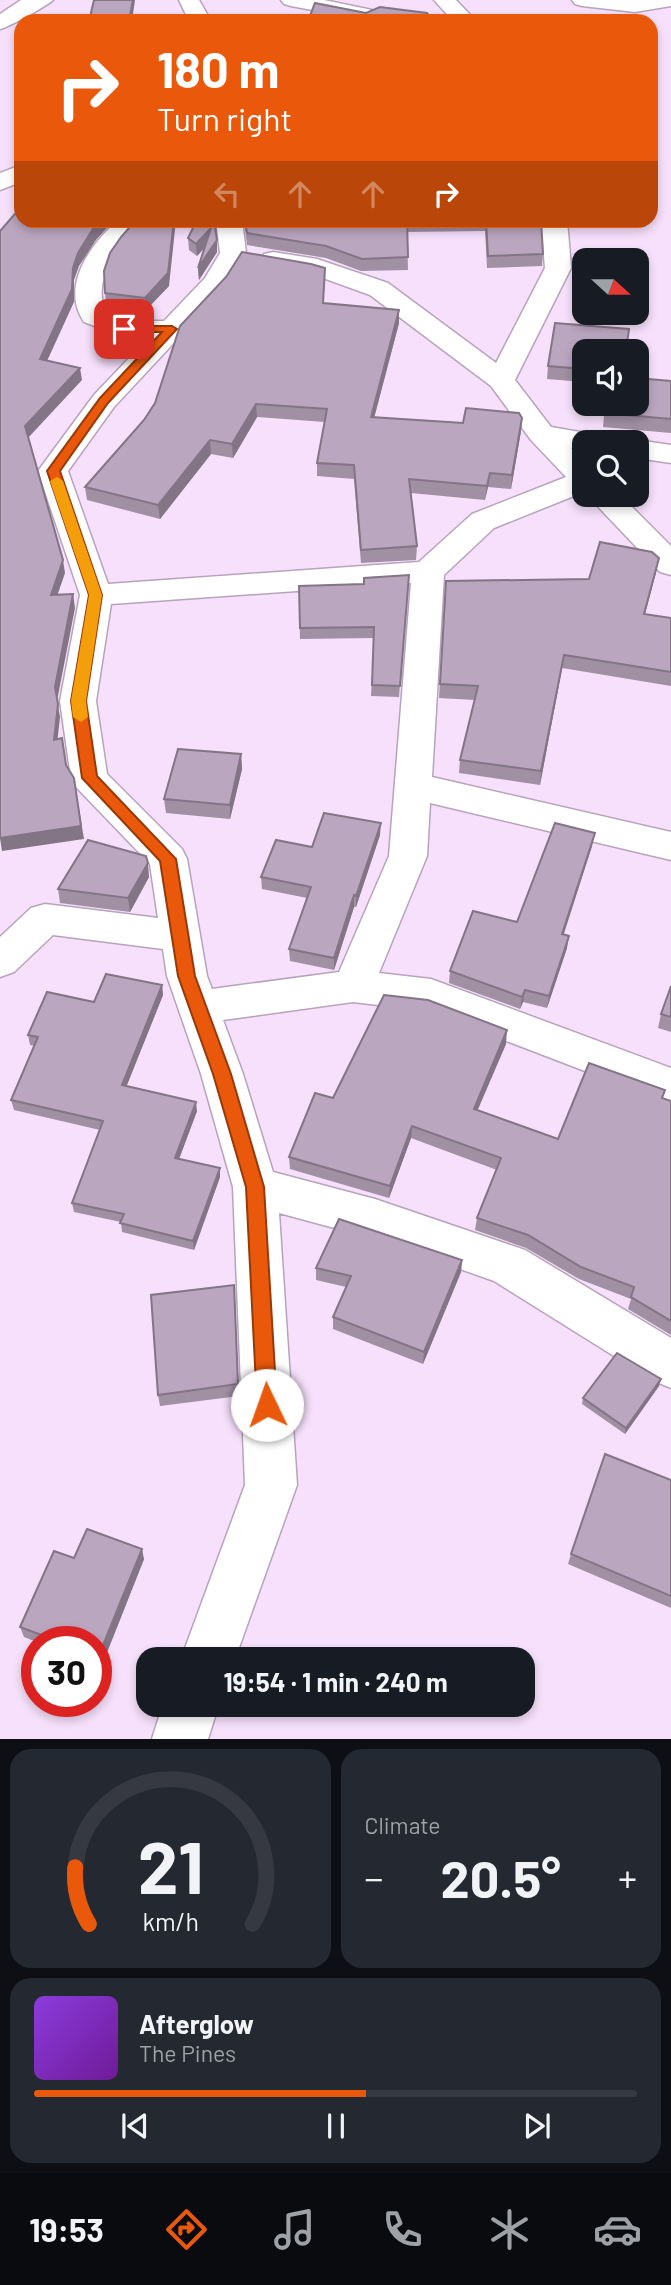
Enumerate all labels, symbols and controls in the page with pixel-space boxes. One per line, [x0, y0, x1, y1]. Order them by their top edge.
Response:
text: 180 m [157, 39, 280, 98]
icon: right [42, 42, 133, 133]
text: Turn right [157, 99, 292, 137]
icon: left [208, 175, 246, 213]
icon: ahead [281, 175, 319, 213]
icon: ahead [354, 175, 392, 213]
icon: right [427, 175, 465, 213]
north arrow [572, 248, 649, 326]
map controls [572, 248, 649, 507]
pin [94, 299, 154, 359]
icon: arrive [105, 310, 143, 348]
button: sound [572, 339, 649, 416]
button: search [572, 430, 649, 507]
position arrow [230, 1368, 304, 1442]
speed limit sign: 30 [21, 1626, 112, 1717]
text: 19:54 · 1 min · 240 m [223, 1666, 448, 1697]
text: Climate [365, 1811, 441, 1839]
text: 21 [137, 1822, 203, 1910]
text: 20.5° [441, 1846, 561, 1908]
text: − [365, 1854, 384, 1900]
text: + [618, 1854, 637, 1900]
text: km/h [142, 1906, 199, 1936]
text: Afterglow [139, 2008, 254, 2039]
text: The Pines [139, 2039, 236, 2067]
icon: previous [116, 2107, 154, 2145]
icon: pause [317, 2107, 355, 2145]
icon: next [518, 2107, 556, 2145]
icon: directions [162, 2205, 211, 2254]
icon: music [270, 2205, 319, 2254]
icon: phone [378, 2205, 427, 2254]
icon: climate [485, 2205, 534, 2254]
icon: car [593, 2205, 642, 2254]
text: 19:53 [29, 2210, 104, 2248]

